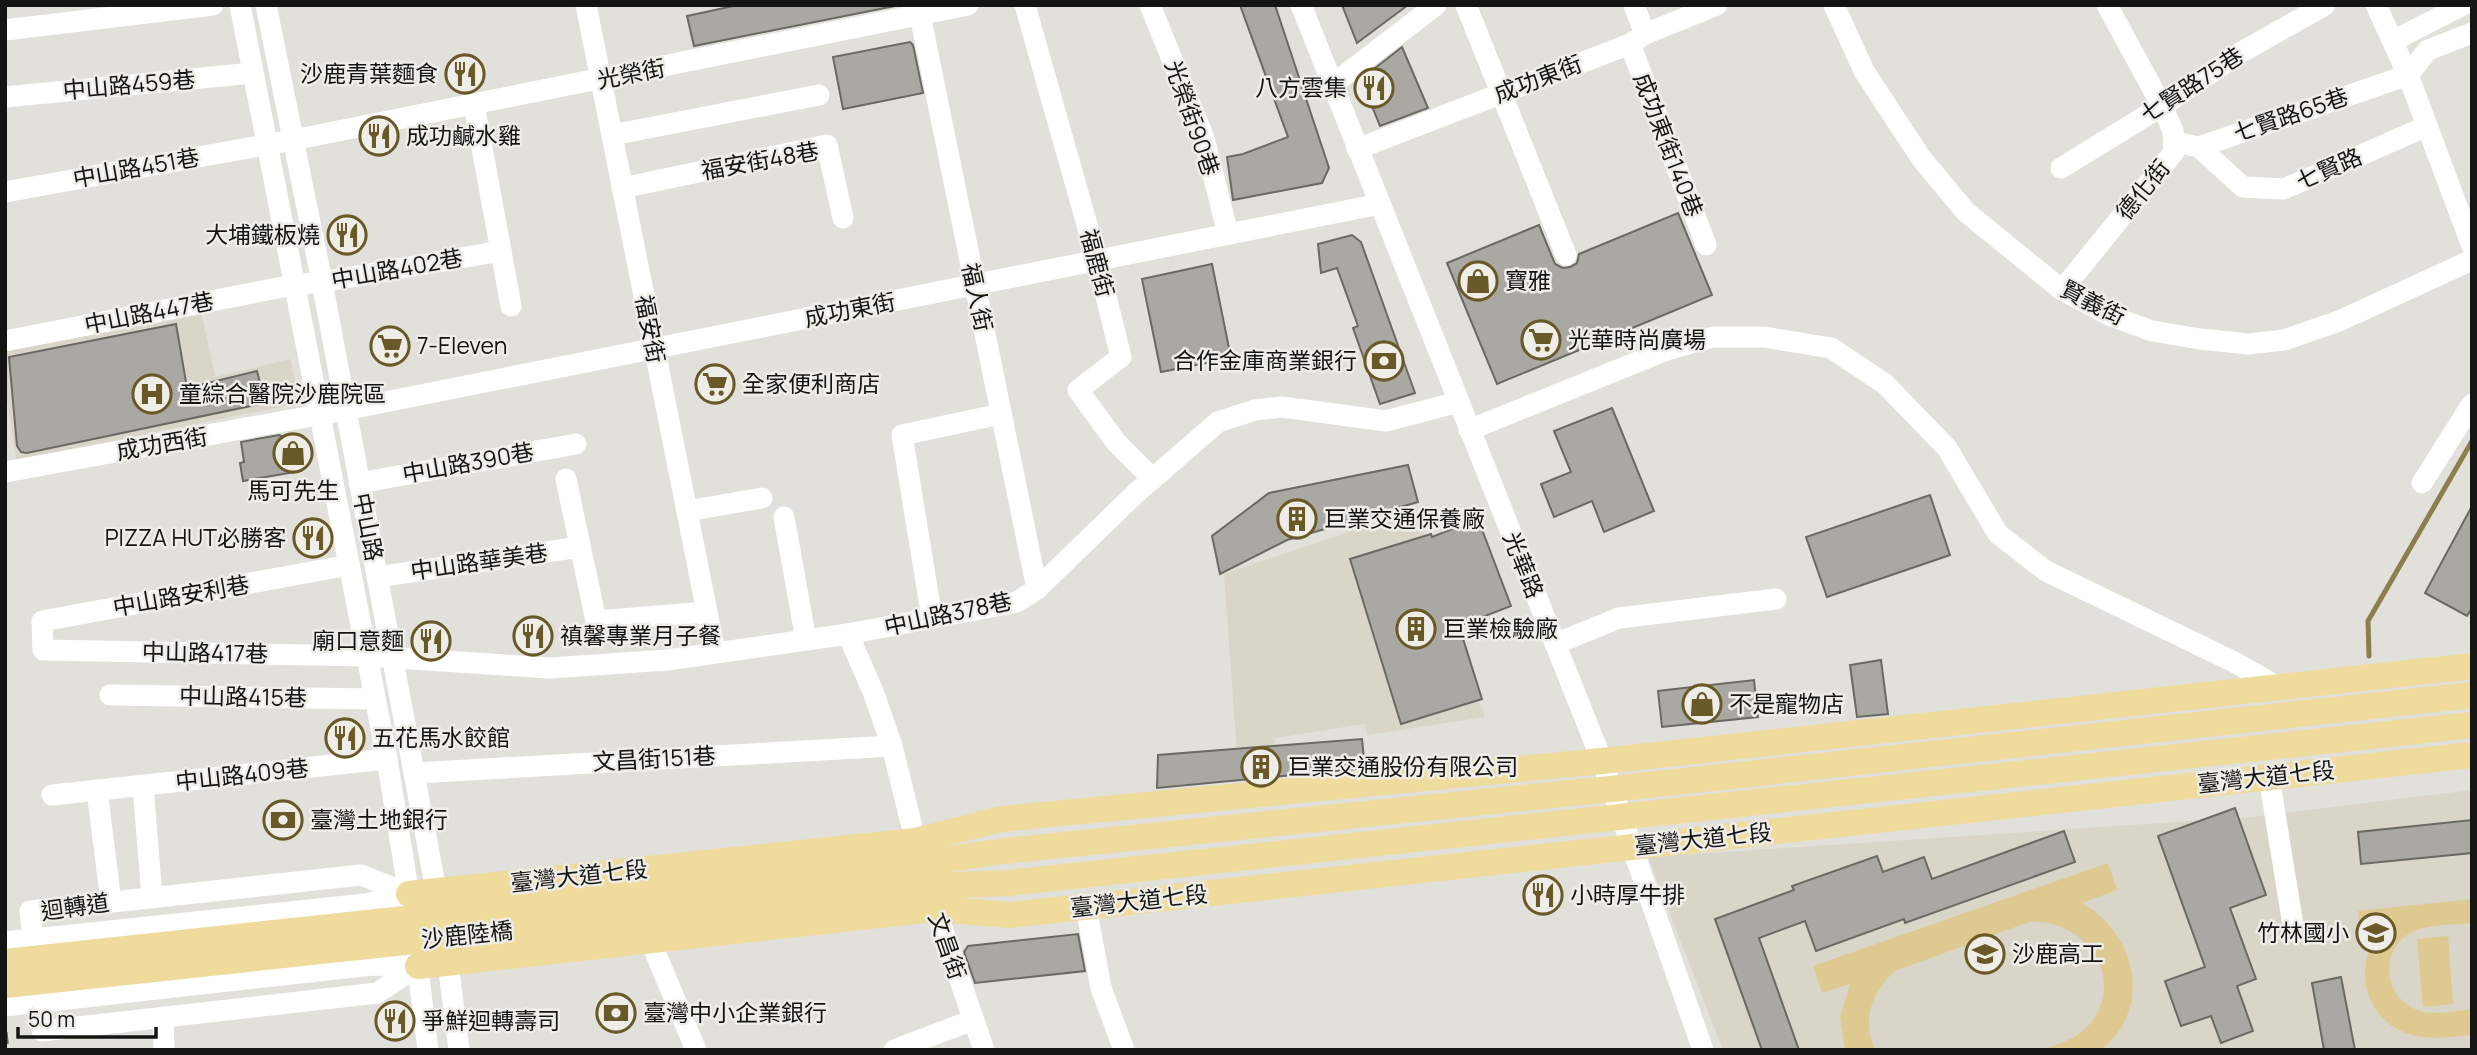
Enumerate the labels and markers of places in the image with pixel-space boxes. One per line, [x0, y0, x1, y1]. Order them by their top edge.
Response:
restaurant icon: 沙鹿青葉麵食 [444, 53, 486, 95]
place label: 沙鹿青葉麵食 [300, 57, 438, 89]
restaurant icon: 八方雲集 [1353, 67, 1395, 109]
place label: 八方雲集 [1255, 71, 1347, 103]
restaurant icon: 成功鹹水雞 [358, 115, 400, 157]
place label: 成功鹹水雞 [406, 119, 521, 151]
restaurant icon: 大埔鐵板燒 [326, 214, 368, 256]
place label: 大埔鐵板燒 [205, 218, 320, 250]
shop icon: 寶雅 [1457, 260, 1499, 302]
place label: 寶雅 [1505, 264, 1551, 296]
supermarket icon: 光華時尚廣場 [1520, 319, 1562, 361]
place label: 光華時尚廣場 [1568, 323, 1706, 355]
supermarket icon: 7-Eleven [369, 325, 411, 367]
place label: 7-Eleven [417, 329, 507, 361]
bank icon: 合作金庫商業銀行 [1363, 340, 1405, 382]
place label: 合作金庫商業銀行 [1173, 344, 1357, 376]
supermarket icon: 全家便利商店 [694, 363, 736, 405]
place label: 全家便利商店 [742, 367, 880, 399]
hospital icon: 童綜合醫院沙鹿院區 [131, 373, 173, 415]
place label: 童綜合醫院沙鹿院區 [179, 377, 386, 409]
shop icon: 馬可先生 [272, 432, 314, 474]
place label: 馬可先生 [247, 474, 339, 506]
building icon: 巨業交通保養廠 [1276, 498, 1318, 540]
place label: 巨業交通保養廠 [1324, 502, 1485, 534]
restaurant icon: PIZZA HUT必勝客 [292, 517, 334, 559]
place label: PIZZA HUT必勝客 [105, 521, 286, 553]
building icon: 巨業檢驗廠 [1395, 608, 1437, 650]
place label: 巨業檢驗廠 [1443, 612, 1558, 644]
restaurant icon: 禛馨專業月子餐 [512, 615, 554, 657]
place label: 禛馨專業月子餐 [560, 619, 721, 651]
restaurant icon: 廟口意麵 [410, 620, 452, 662]
place label: 廟口意麵 [312, 624, 404, 656]
shop icon: 不是寵物店 [1681, 683, 1723, 725]
place label: 不是寵物店 [1729, 687, 1844, 719]
restaurant icon: 五花馬水餃館 [324, 717, 366, 759]
place label: 五花馬水餃館 [372, 721, 510, 753]
building icon: 巨業交通股份有限公司 [1240, 746, 1282, 788]
place label: 巨業交通股份有限公司 [1288, 750, 1518, 782]
bank icon: 臺灣土地銀行 [262, 799, 304, 841]
place label: 臺灣土地銀行 [310, 803, 448, 835]
restaurant icon: 小時厚牛排 [1522, 874, 1564, 916]
place label: 小時厚牛排 [1570, 878, 1685, 910]
school or university icon: 竹林國小 [2355, 912, 2397, 954]
place label: 竹林國小 [2257, 916, 2349, 948]
school or university icon: 沙鹿高工 [1964, 933, 2006, 975]
place label: 沙鹿高工 [2012, 937, 2104, 969]
bank icon: 臺灣中小企業銀行 [595, 992, 637, 1034]
place label: 臺灣中小企業銀行 [643, 996, 827, 1028]
restaurant icon: 爭鮮迴轉壽司 [374, 1000, 416, 1042]
place label: 爭鮮迴轉壽司 [422, 1004, 560, 1036]

